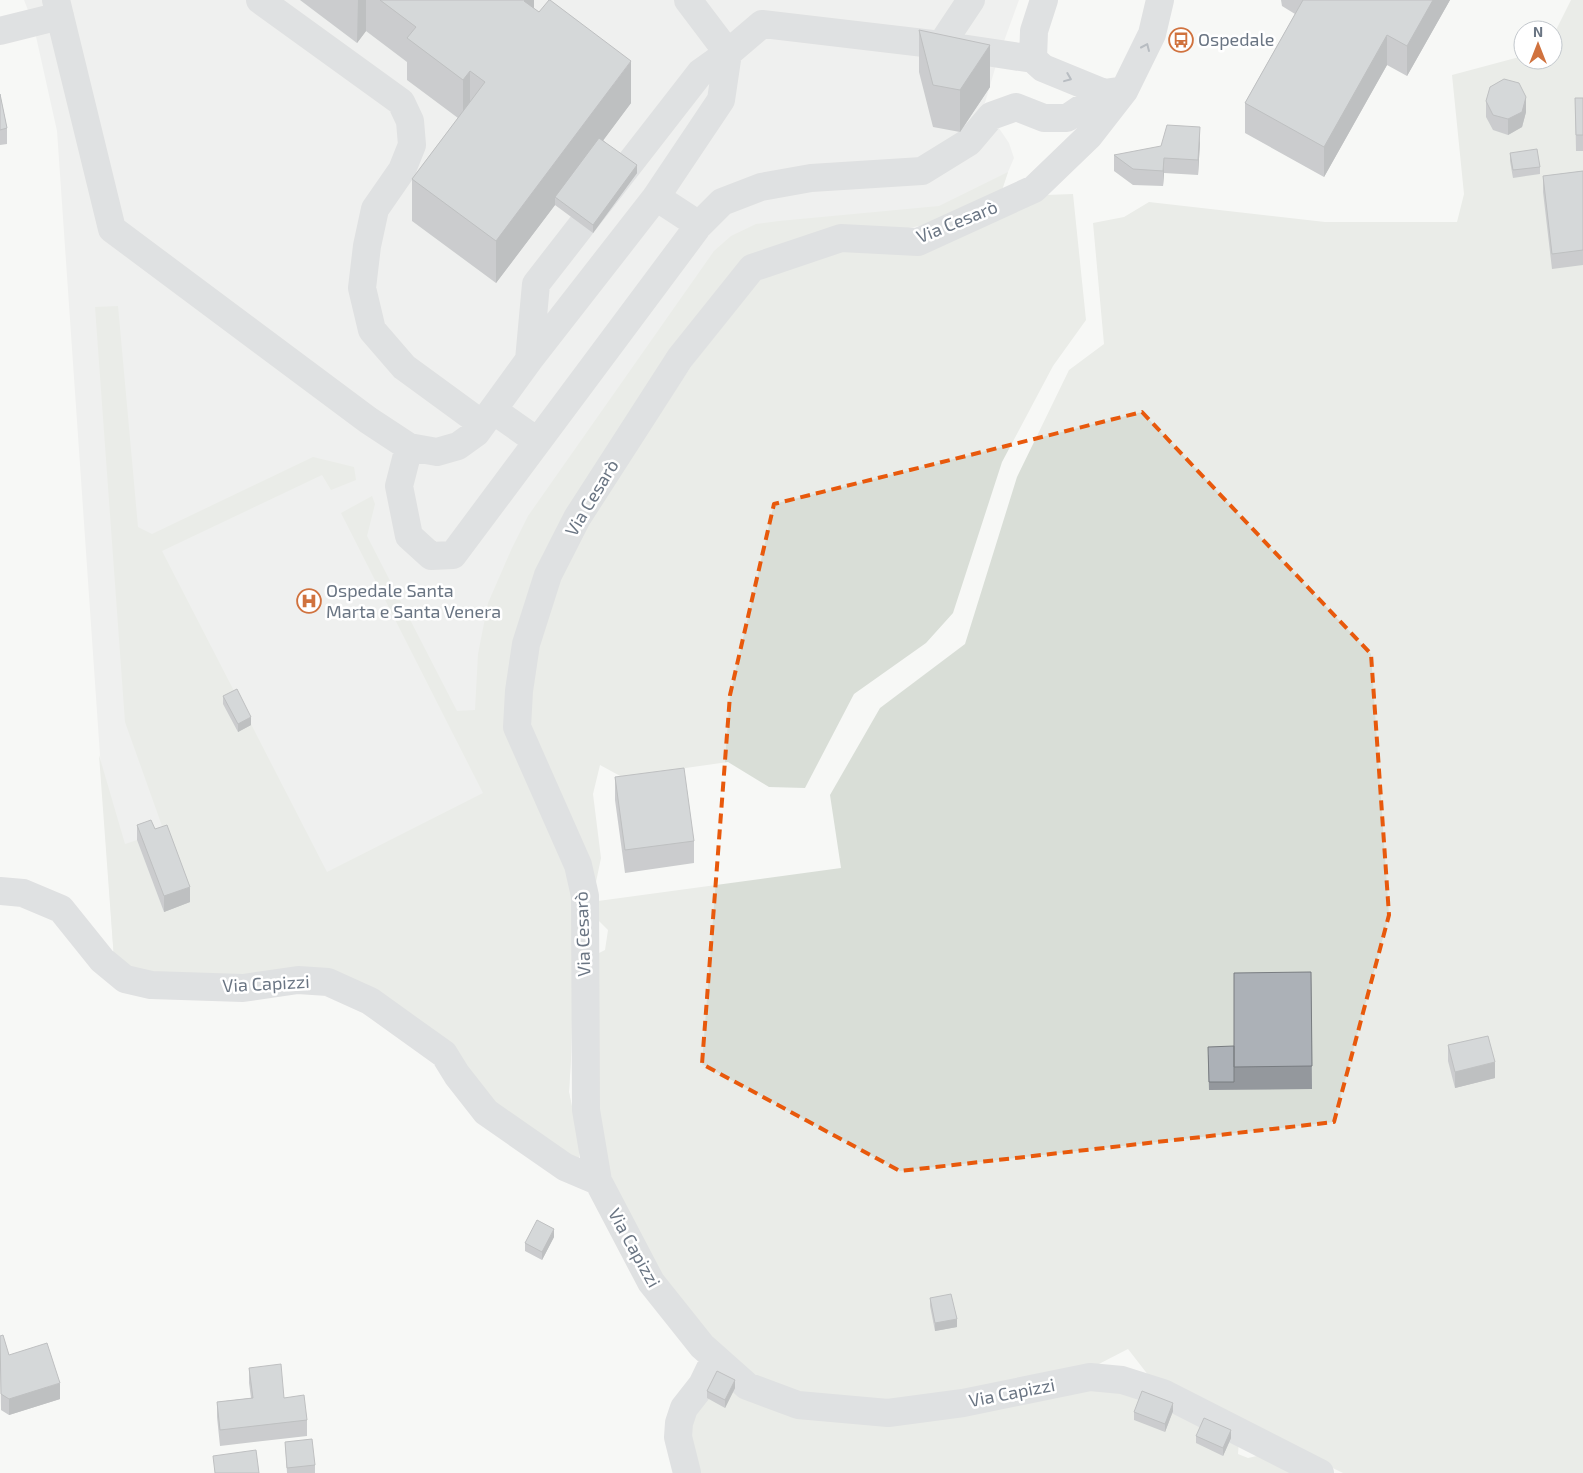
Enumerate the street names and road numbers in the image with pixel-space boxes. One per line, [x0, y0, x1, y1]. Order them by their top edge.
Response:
street label: Via Cesarò [913, 195, 1000, 247]
street label: Via Cesarò [560, 455, 623, 540]
street label: Via Cesarò [570, 891, 594, 977]
street label: Via Capizzi [222, 970, 310, 996]
street label: Via Capizzi [604, 1204, 666, 1291]
street label: Via Capizzi [967, 1373, 1057, 1411]

